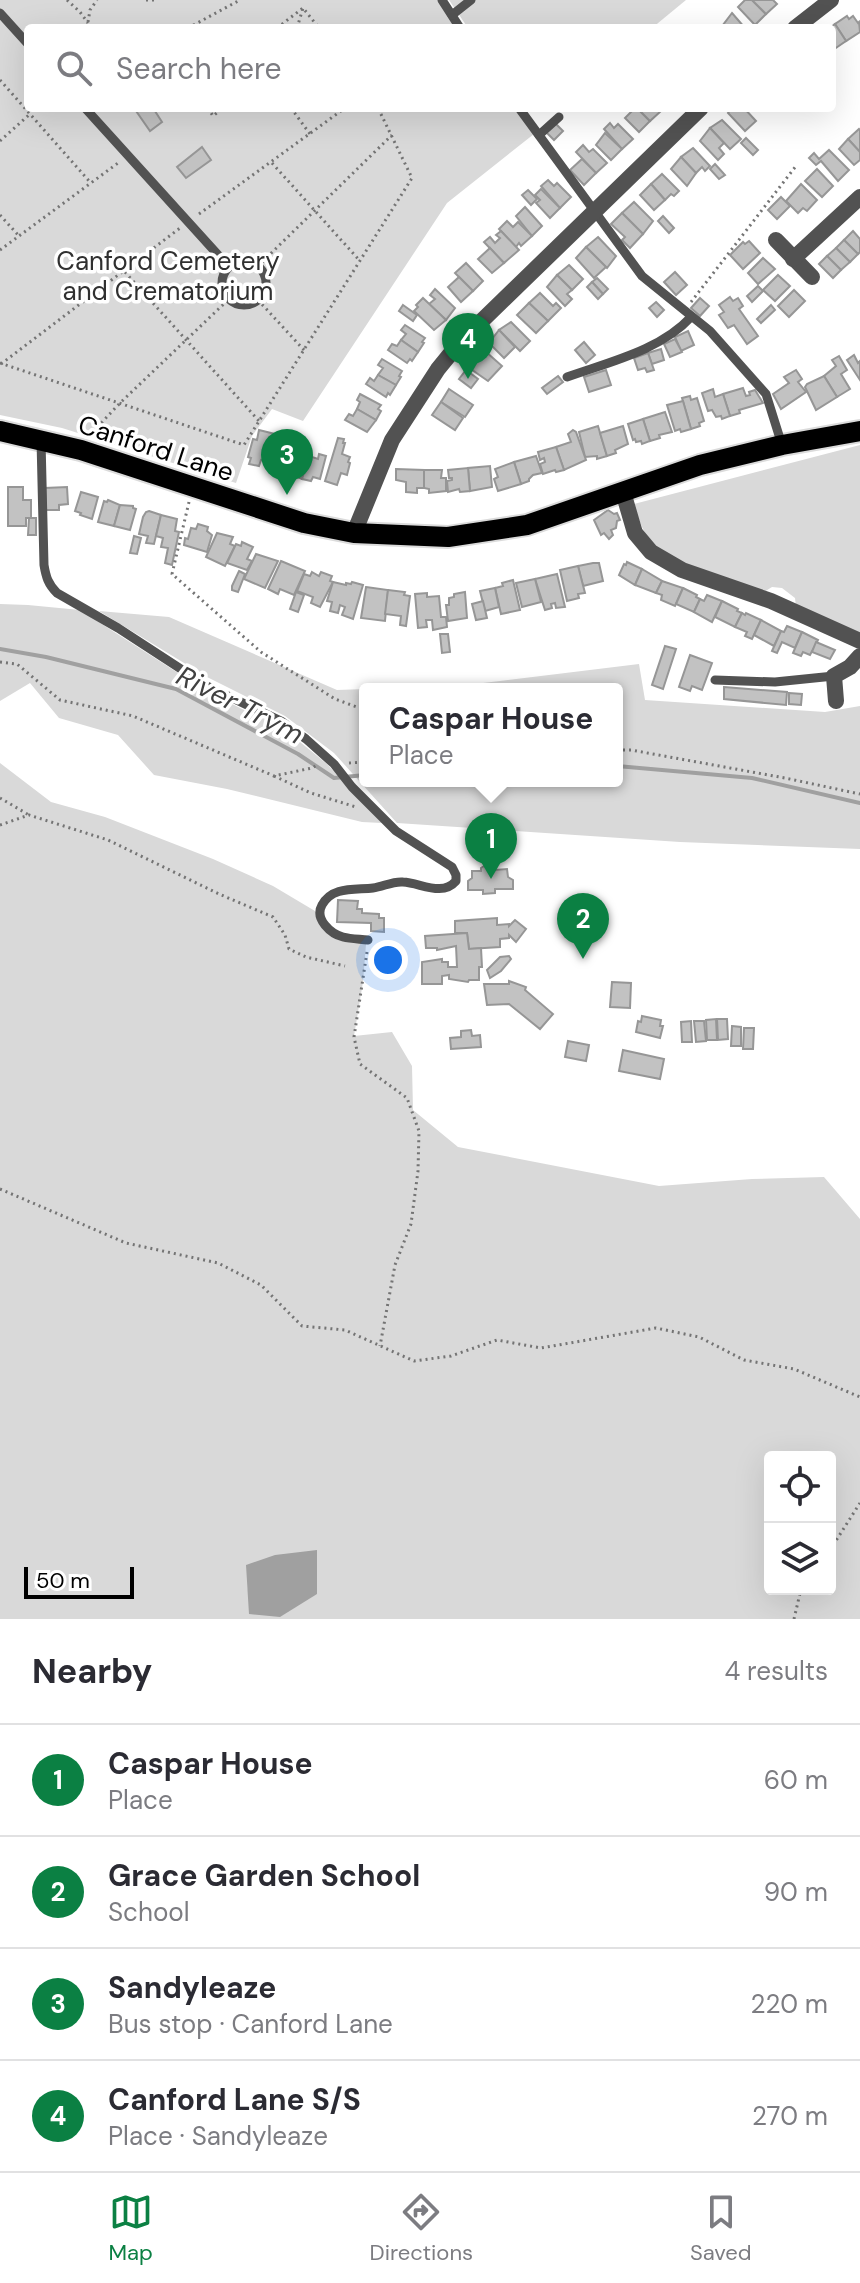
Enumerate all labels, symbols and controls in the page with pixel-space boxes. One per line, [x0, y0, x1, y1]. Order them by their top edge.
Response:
search box [24, 24, 836, 112]
icon: search [52, 46, 96, 90]
text: Search here [116, 49, 282, 88]
park label: Canford Cemetery and Crematorium [56, 244, 280, 308]
pin: 4 [442, 313, 494, 379]
street label: Canford Lane [74, 407, 238, 489]
pin: 3 [261, 429, 313, 495]
water label: River Trym [170, 657, 310, 753]
popup [359, 683, 623, 787]
text: Caspar House [389, 699, 593, 738]
text: Place [389, 738, 453, 772]
pin: 1 [465, 813, 517, 879]
pin: 2 [557, 893, 609, 959]
your location [368, 940, 408, 980]
map controls [764, 1451, 836, 1595]
button: locate [764, 1451, 836, 1523]
button: layers [764, 1523, 836, 1595]
scale bar [24, 1563, 134, 1599]
text: 50 m [36, 1566, 90, 1595]
text: Nearby [32, 1649, 152, 1694]
text: 4 results [724, 1654, 828, 1688]
text: Caspar House [108, 1744, 312, 1783]
text: 1 [53, 1763, 63, 1797]
text: 60 m [764, 1763, 828, 1797]
text: Place [108, 1783, 173, 1817]
text: Grace Garden School [108, 1856, 420, 1895]
text: 2 [50, 1875, 66, 1909]
text: 90 m [764, 1875, 828, 1909]
text: School [108, 1895, 190, 1929]
text: Sandyleaze [108, 1968, 276, 2007]
text: 3 [50, 1987, 66, 2021]
text: 220 m [750, 1987, 828, 2021]
text: Bus stop · Canford Lane [108, 2007, 393, 2041]
text: Canford Lane S/S [108, 2080, 361, 2119]
text: 4 [50, 2099, 66, 2133]
text: 270 m [752, 2099, 828, 2133]
text: Place · Sandyleaze [108, 2119, 328, 2153]
tab: Map [108, 2190, 153, 2267]
tab: Directions [370, 2190, 473, 2267]
tab: Saved [690, 2190, 752, 2267]

